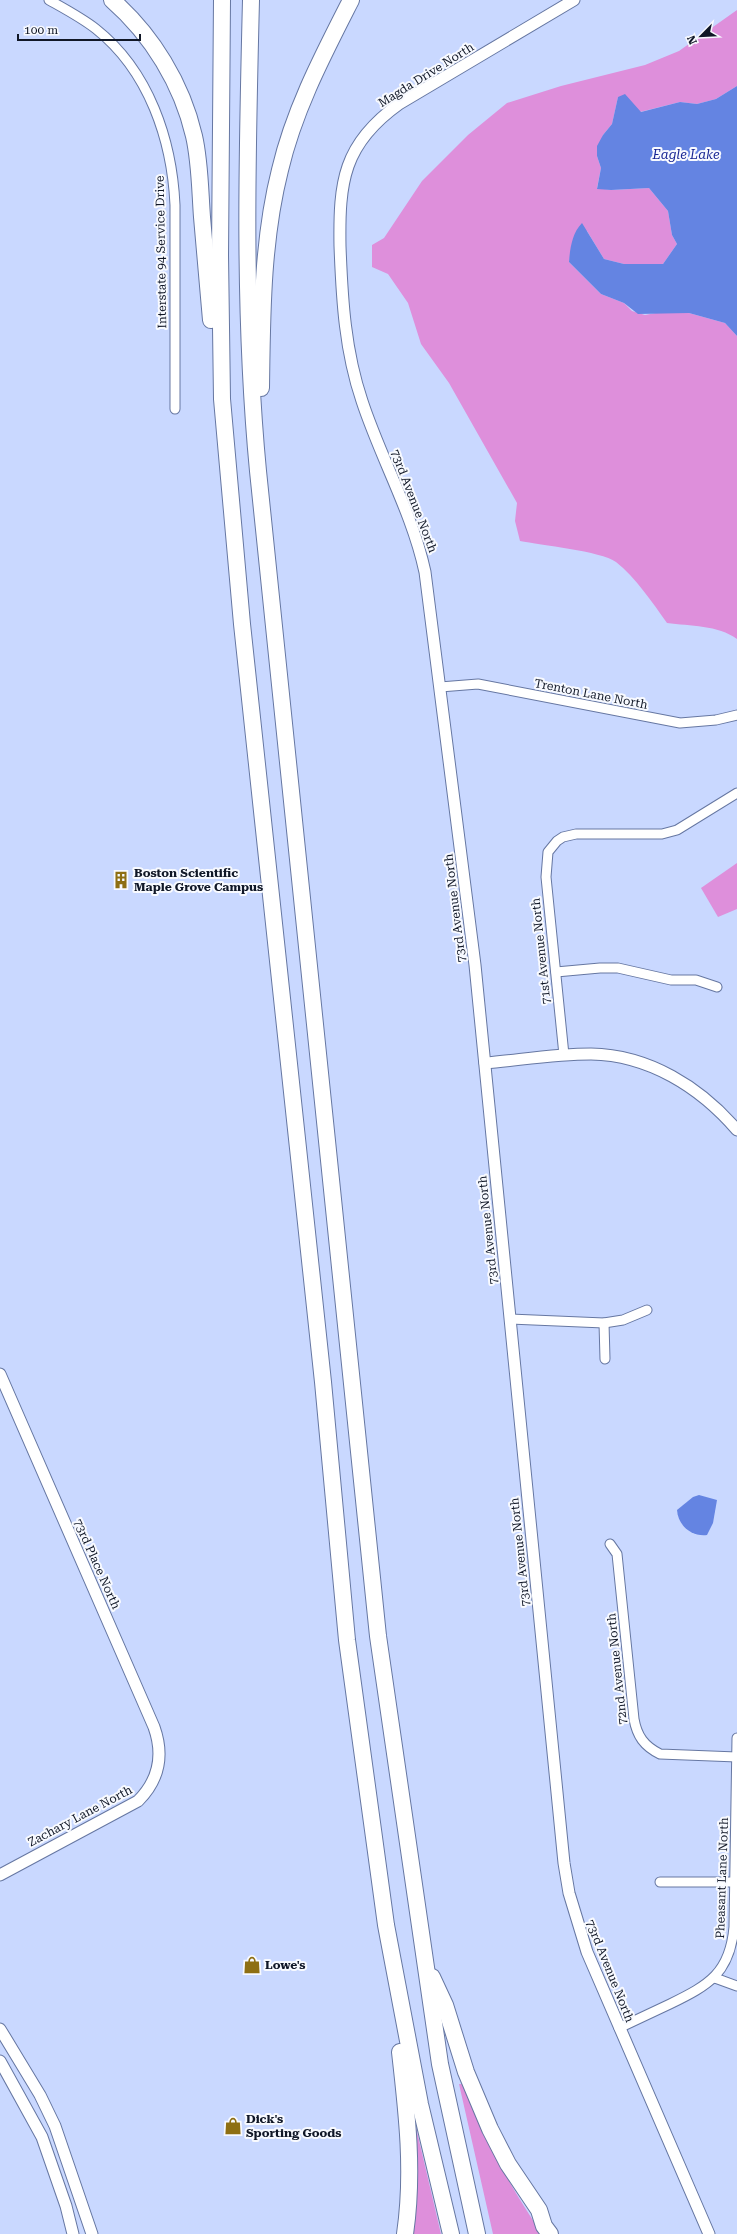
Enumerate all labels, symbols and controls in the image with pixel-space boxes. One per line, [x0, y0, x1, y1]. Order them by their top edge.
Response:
scale bar [18, 16, 140, 42]
north arrow [681, 16, 721, 56]
text: 100 m [24, 23, 58, 37]
text: N [684, 33, 700, 46]
street label: Magda Drive North [376, 40, 477, 110]
water label: Eagle Lake [651, 147, 720, 162]
street label: Interstate 94 Service Drive [153, 175, 169, 329]
street label: 73rd Avenue North [388, 448, 440, 555]
street label: Trenton Lane North [533, 676, 649, 712]
street label: 73rd Avenue North [441, 853, 469, 963]
place label: Boston Scientific Maple Grove Campus [134, 866, 263, 894]
building icon: Boston Scientific Maple Grove Campus [111, 870, 131, 890]
street label: 71st Avenue North [528, 897, 554, 1005]
street label: 73rd Avenue North [475, 1175, 501, 1285]
street label: 73rd Avenue North [507, 1497, 533, 1607]
street label: 73rd Place North [71, 1517, 123, 1611]
street label: 72nd Avenue North [604, 1612, 630, 1726]
street label: Zachary Lane North [26, 1783, 135, 1849]
street label: Pheasant Lane North [713, 1817, 731, 1939]
street label: 73rd Avenue North [583, 1918, 637, 2024]
shop icon: Lowe's [242, 1955, 262, 1975]
place label: Lowe's [265, 1958, 305, 1972]
place label: Dick's Sporting Goods [246, 2112, 342, 2140]
shop icon: Dick's Sporting Goods [223, 2116, 243, 2136]

